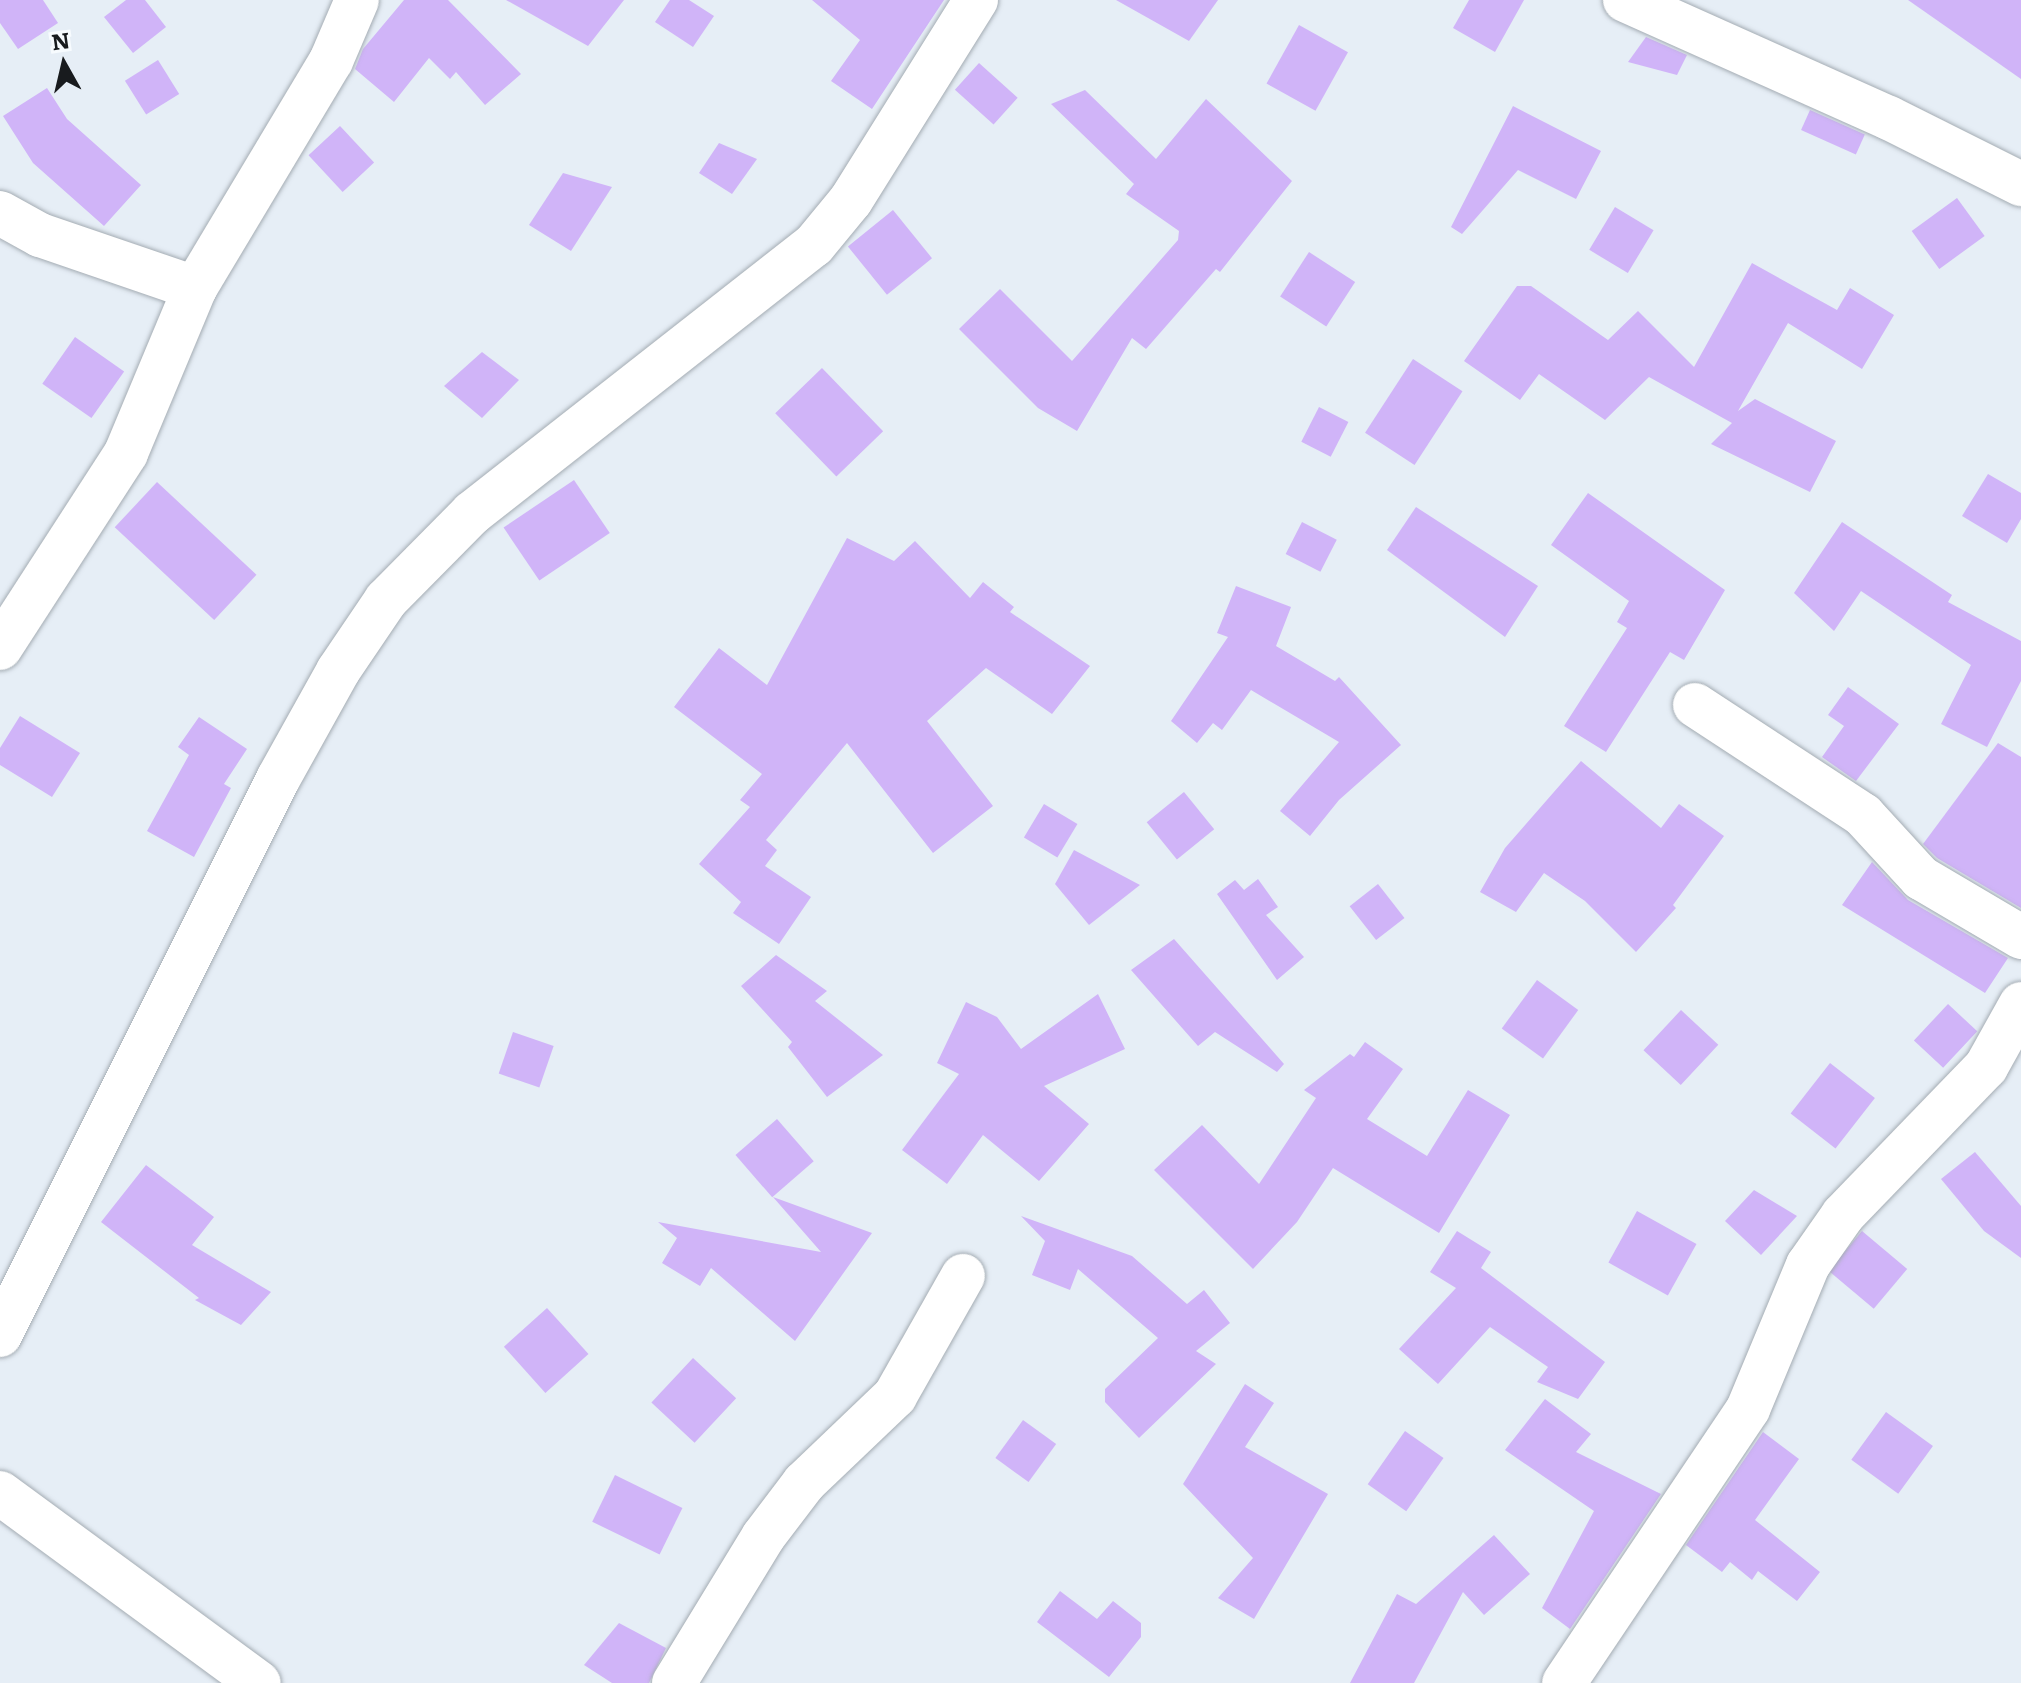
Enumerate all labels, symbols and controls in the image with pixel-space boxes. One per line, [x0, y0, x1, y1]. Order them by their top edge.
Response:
text: N [49, 22, 72, 57]
north arrow [24, 24, 104, 104]

